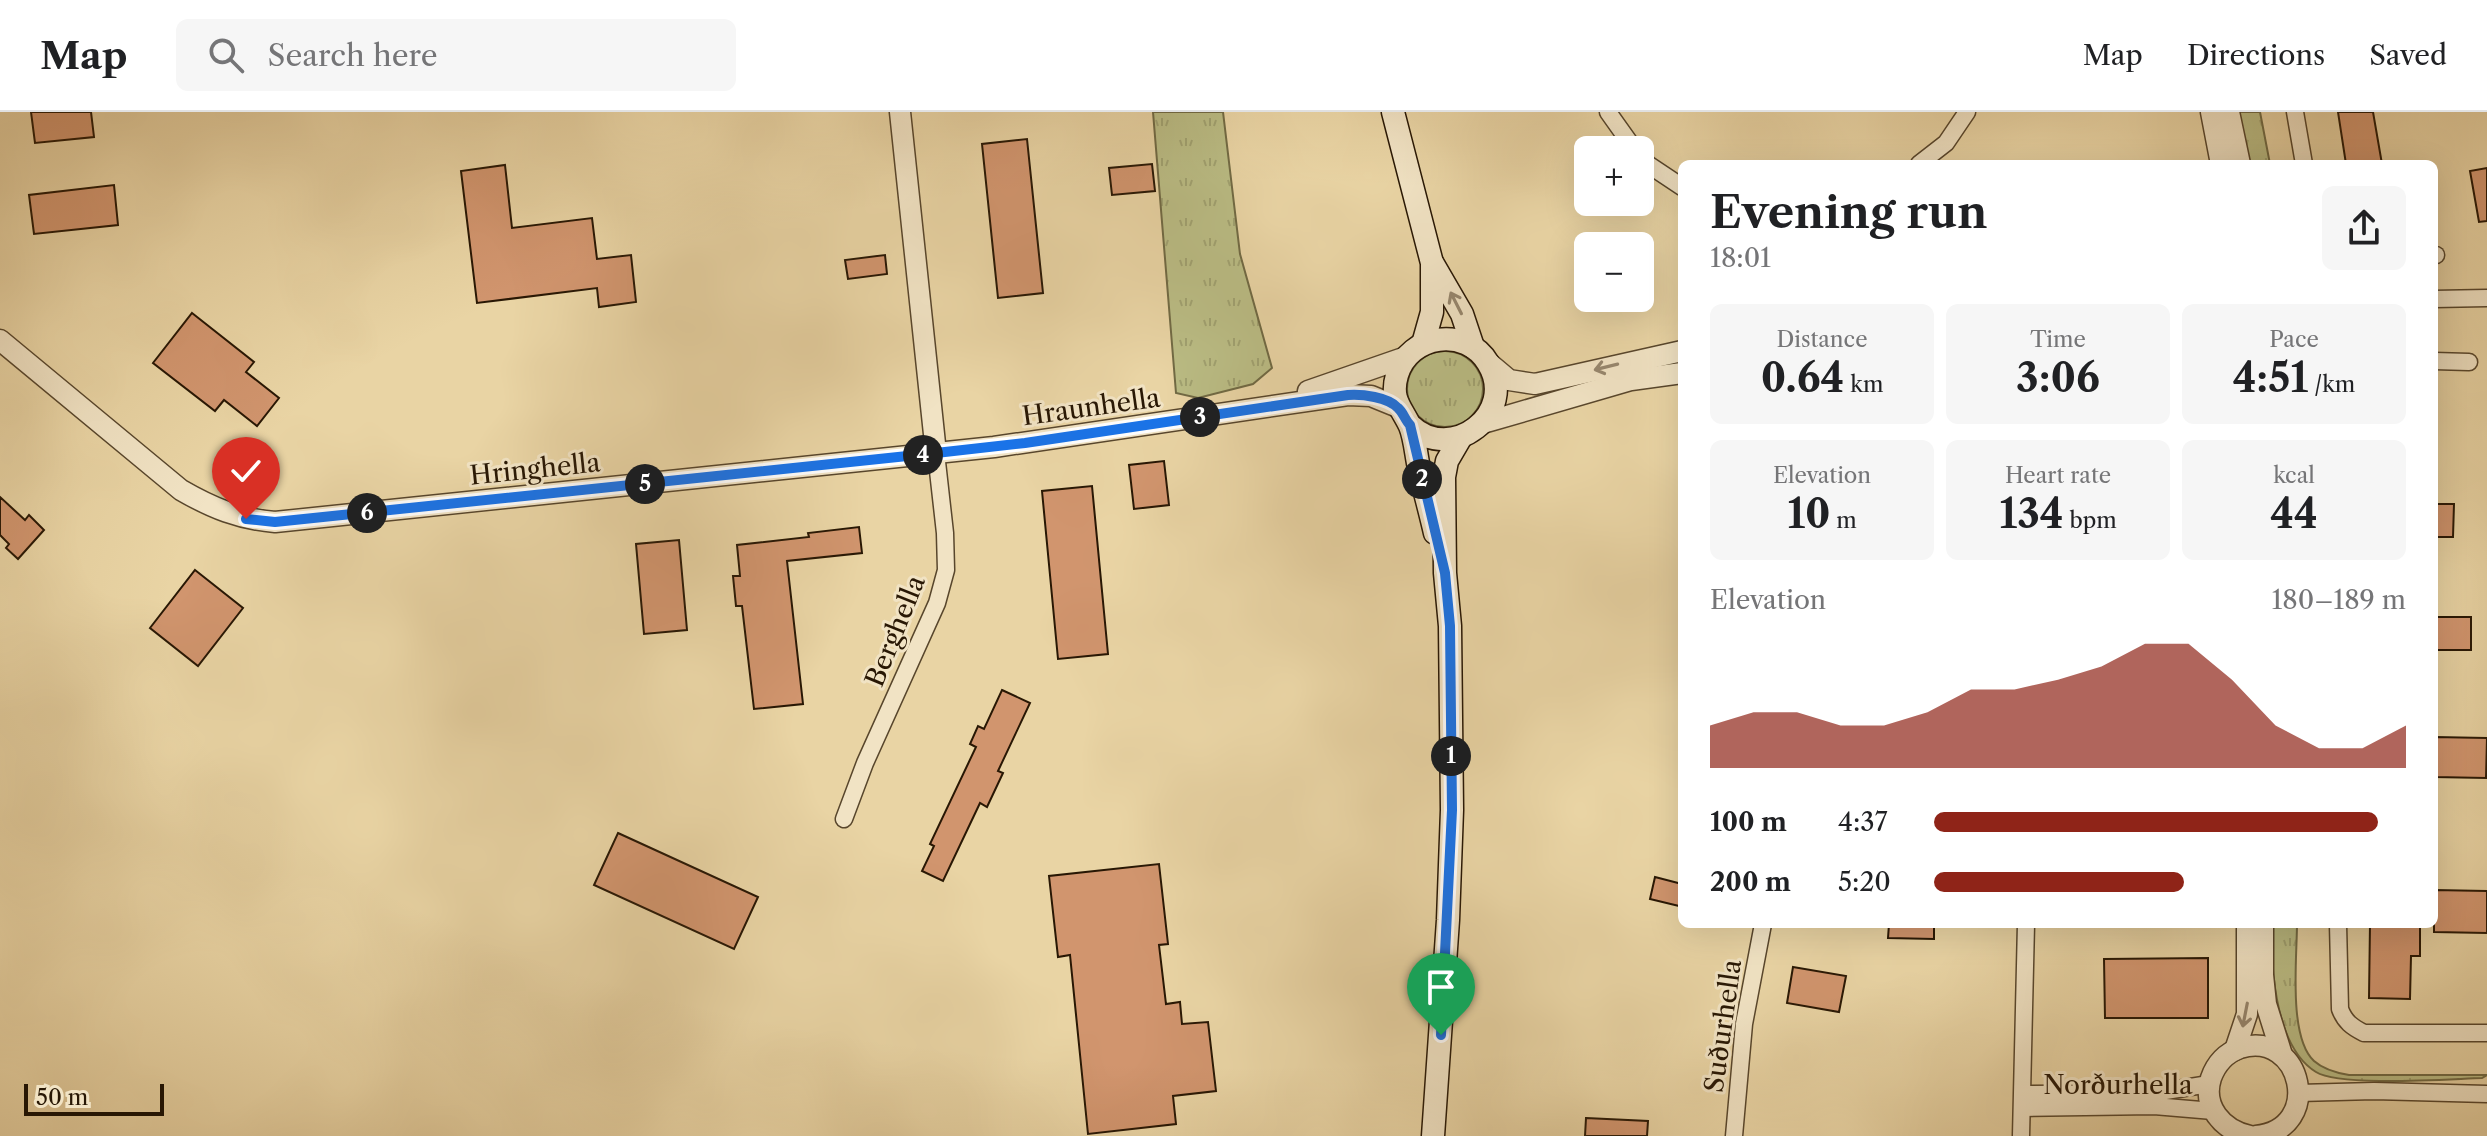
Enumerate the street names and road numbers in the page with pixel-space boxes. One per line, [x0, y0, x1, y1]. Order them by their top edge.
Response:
street label: Hraunhella [1020, 381, 1162, 433]
street label: Hringhella [468, 446, 602, 492]
street label: Berghella [858, 570, 932, 691]
street label: Suðurhella [1698, 957, 1748, 1094]
street label: Norðurhella [2043, 1069, 2193, 1101]

